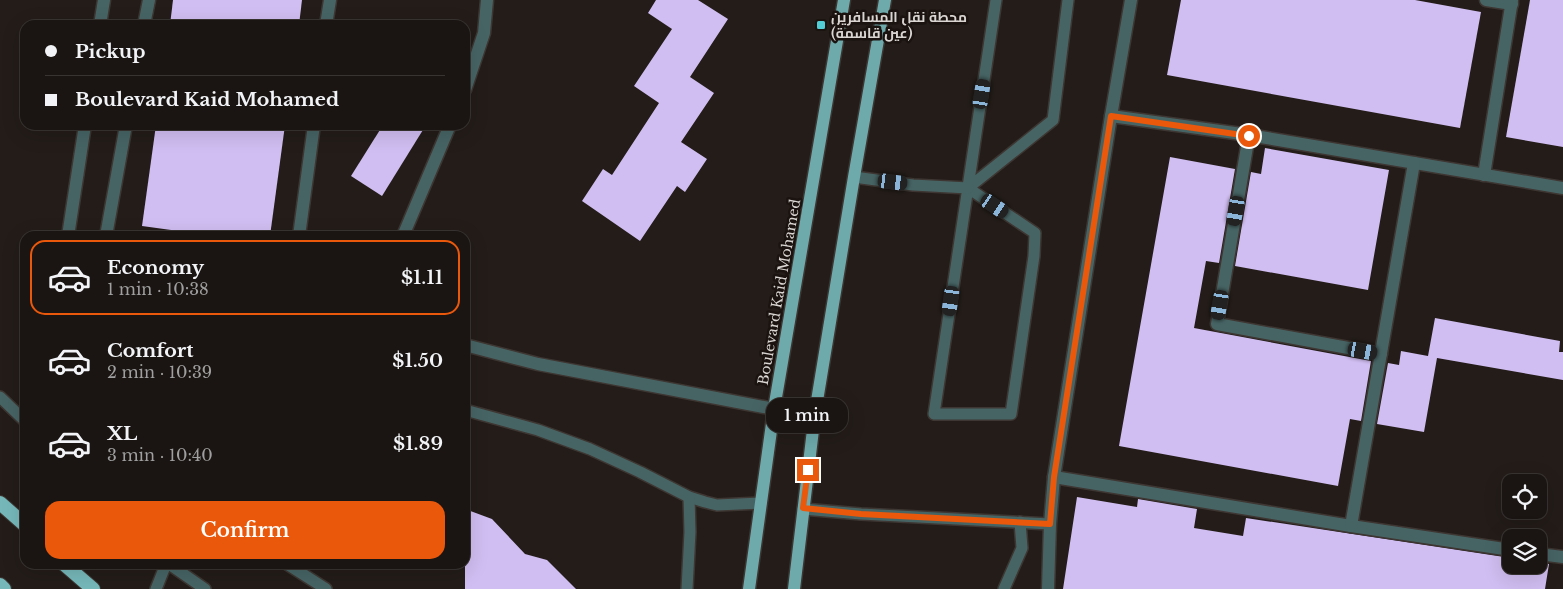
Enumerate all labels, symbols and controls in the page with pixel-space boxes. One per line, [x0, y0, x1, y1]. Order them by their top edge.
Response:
place label: محطة نقل المسافرين (عين قاسمة) [831, 8, 967, 42]
marker: محطة نقل المسافرين (عين قاسمة) [815, 19, 827, 31]
text: Pickup [75, 40, 146, 63]
car [972, 78, 991, 110]
text: Boulevard Kaid Mohamed [75, 88, 339, 111]
route start [1238, 125, 1260, 147]
car [877, 173, 908, 191]
car [978, 191, 1011, 221]
car [1226, 195, 1245, 227]
street label: Boulevard Kaid Mohamed [754, 197, 804, 386]
icon: car [47, 255, 92, 300]
text: Economy [107, 256, 204, 279]
text: $1.11 [401, 266, 443, 289]
text: 1 min · 10:38 [107, 279, 209, 299]
car [941, 285, 960, 317]
car [1210, 289, 1229, 321]
icon: car [47, 338, 92, 383]
text: Comfort [107, 339, 194, 362]
car [1346, 341, 1379, 361]
text: $1.50 [392, 349, 443, 372]
text: 2 min · 10:39 [107, 362, 212, 382]
callout: 1 min [767, 398, 849, 432]
text: 1 min [784, 405, 830, 425]
icon: car [47, 421, 92, 466]
text: XL [107, 422, 137, 445]
text: $1.89 [393, 432, 443, 455]
text: 3 min · 10:40 [107, 445, 213, 465]
route end [797, 459, 819, 481]
map controls [1502, 474, 1547, 574]
button: locate [1502, 474, 1547, 519]
button: Confirm [45, 501, 445, 559]
button: layers [1502, 529, 1547, 574]

